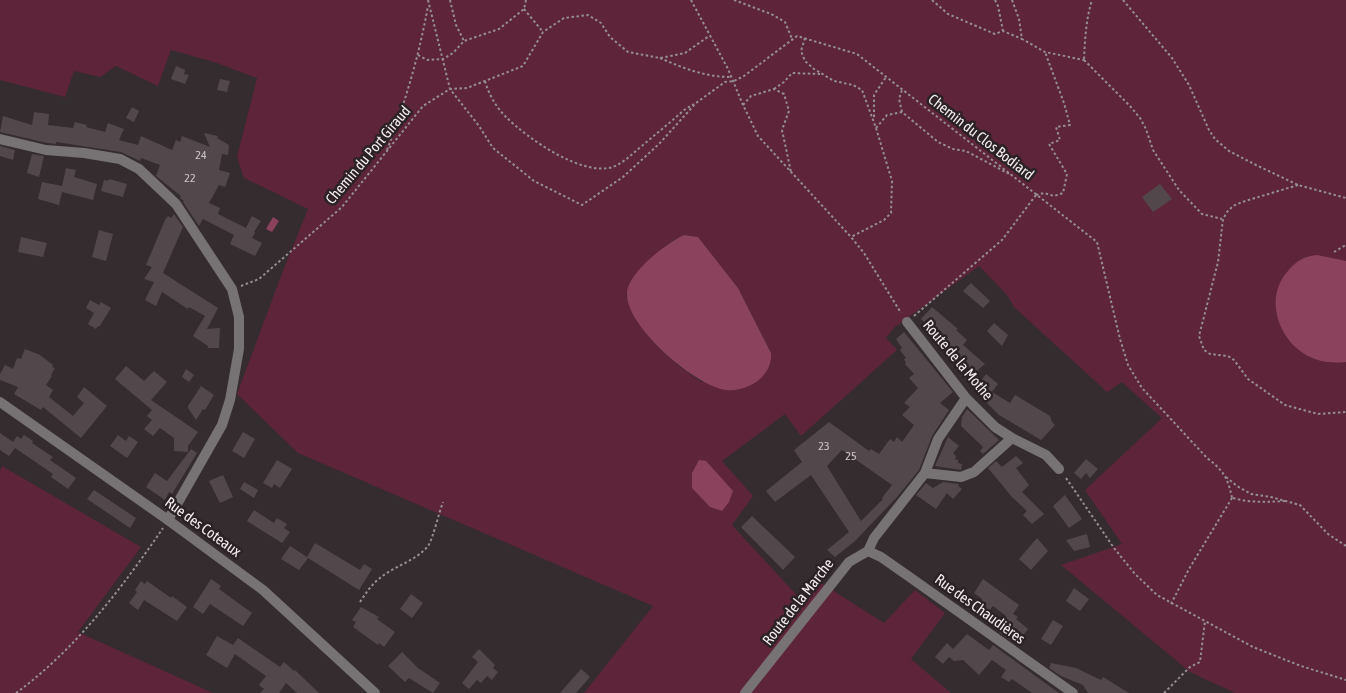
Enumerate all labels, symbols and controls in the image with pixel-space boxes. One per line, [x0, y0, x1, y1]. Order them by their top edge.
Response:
street label: Chemin du Clos Bodiard [925, 90, 1037, 183]
street label: Chemin du Port Giraud [322, 102, 414, 207]
house number: 24 [195, 148, 207, 162]
house number: 22 [184, 171, 196, 185]
street label: Route de la Mothe [920, 316, 997, 403]
house number: 23 [818, 439, 830, 453]
house number: 25 [845, 449, 857, 463]
street label: Rue des Coteaux [162, 493, 245, 560]
street label: Route de la Marche [759, 555, 837, 648]
street label: Rue des Chaudières [932, 570, 1029, 647]

